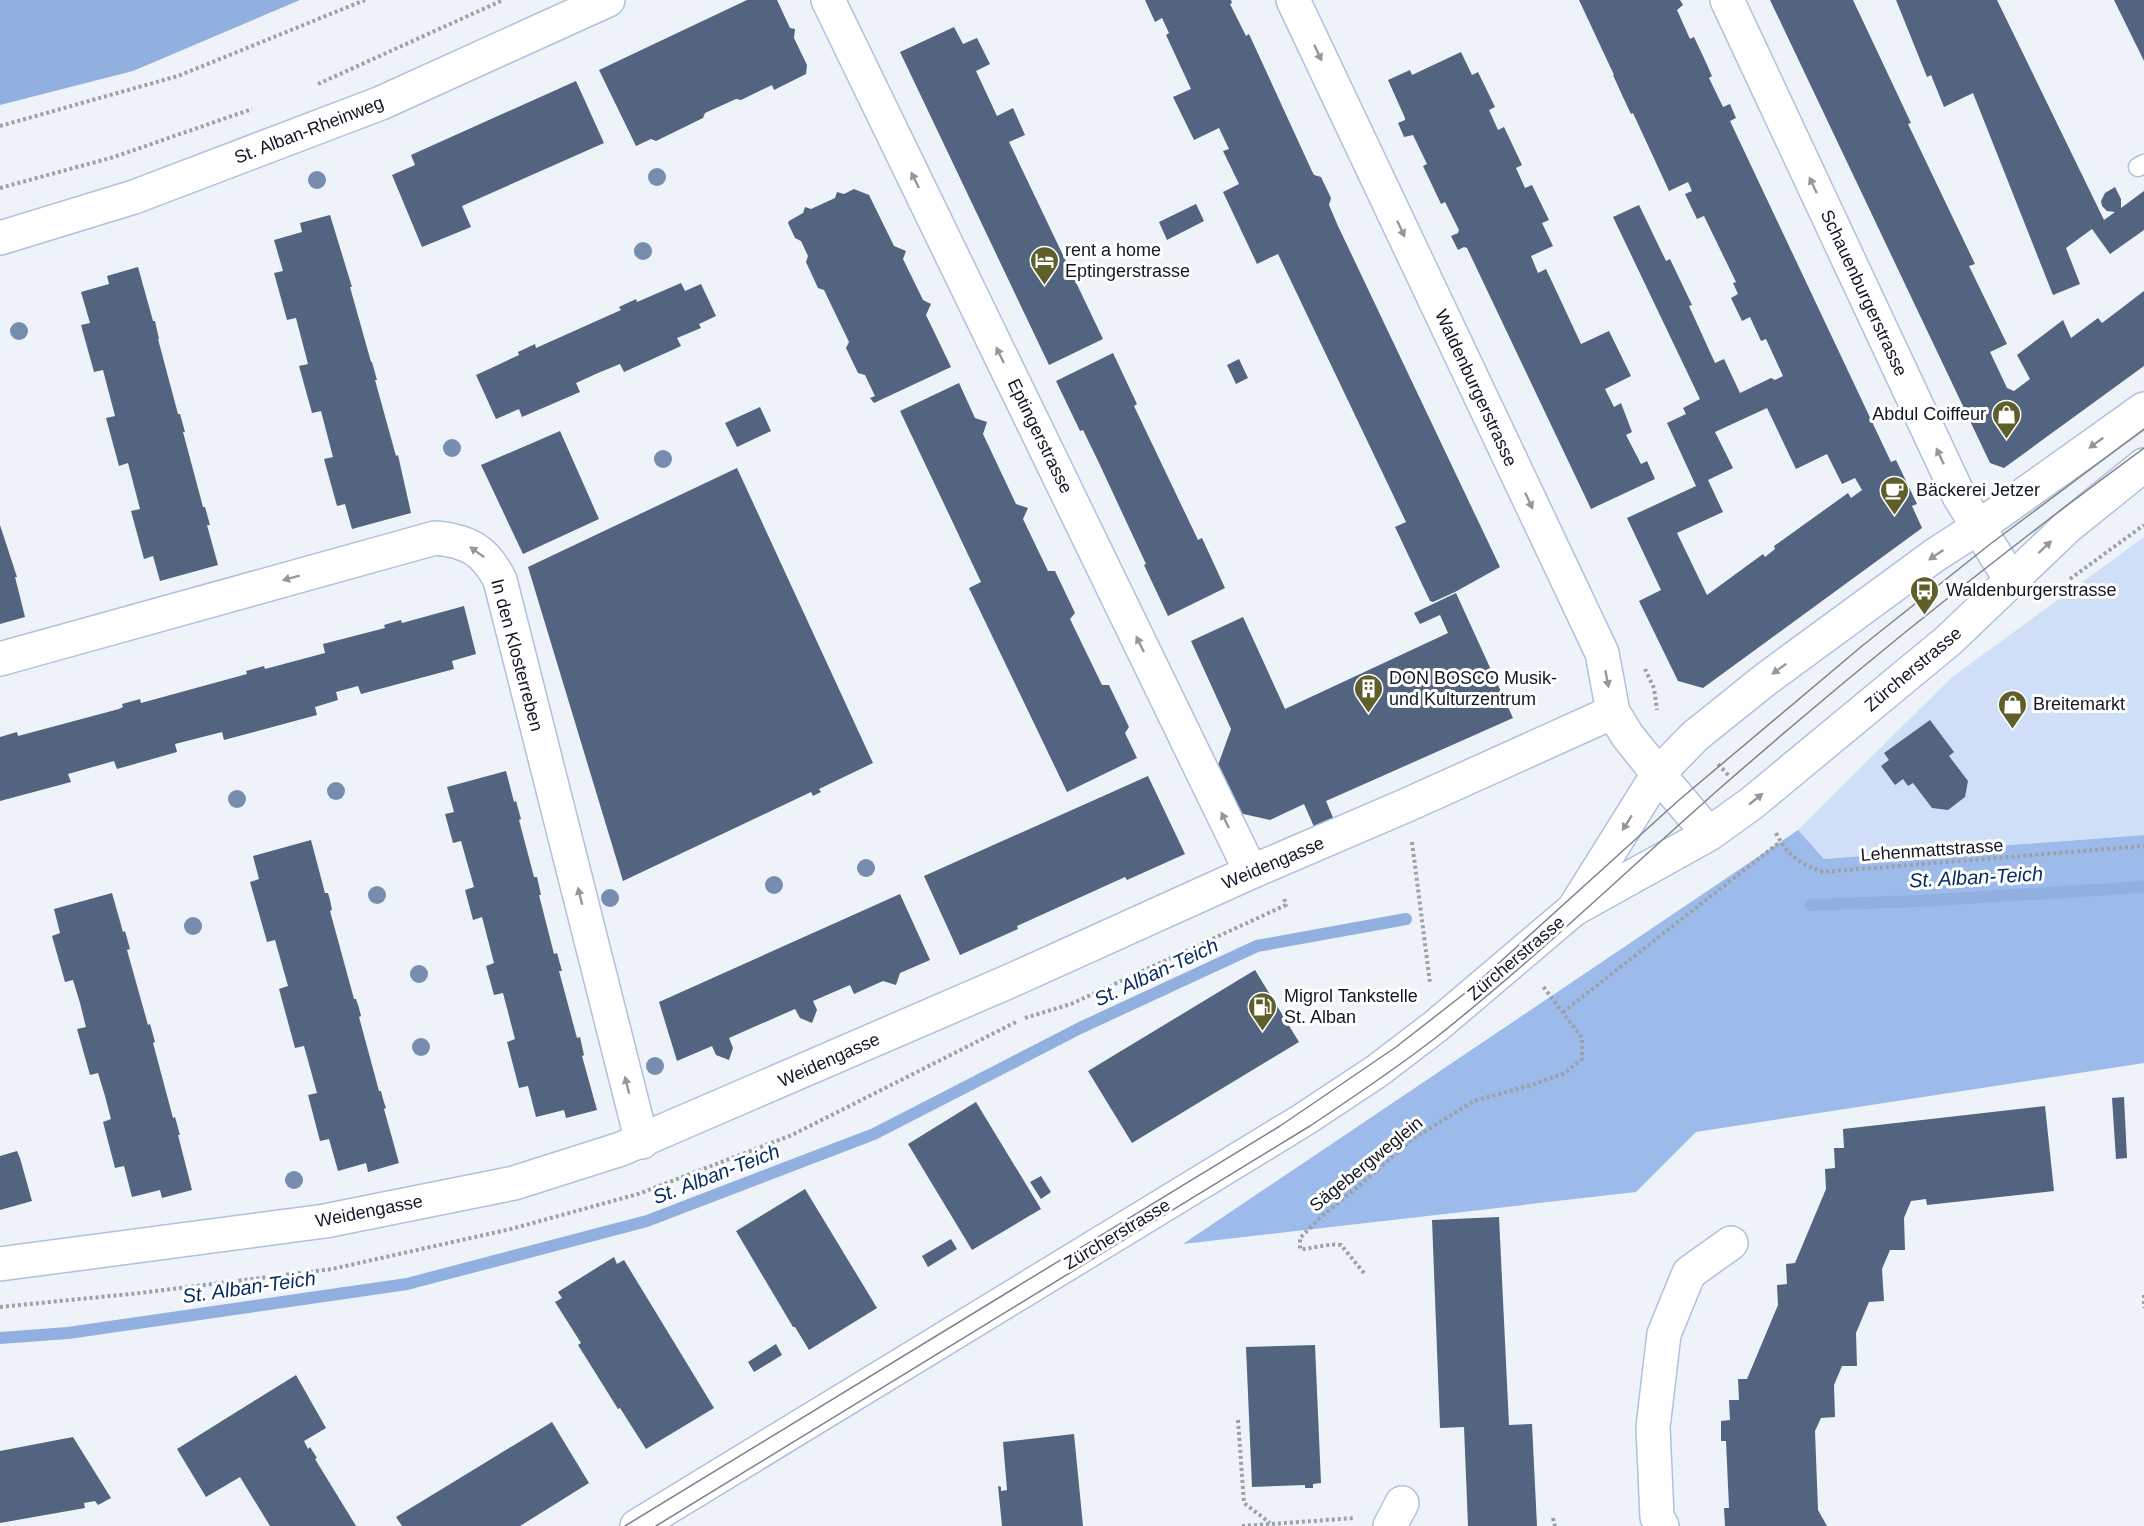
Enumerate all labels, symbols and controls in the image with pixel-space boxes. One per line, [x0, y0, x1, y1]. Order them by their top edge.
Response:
one-way arrow [1314, 44, 1323, 61]
street label: St. Alban-Rheinweg [232, 92, 386, 168]
one-way arrow [911, 171, 920, 188]
one-way arrow [1809, 176, 1818, 193]
street label: Schauenburgerstrasse [1817, 207, 1911, 379]
one-way arrow [1397, 221, 1406, 238]
place label: rent a home Eptingerstrasse [1065, 240, 1190, 281]
hotel icon: rent a home Eptingerstrasse [1028, 244, 1060, 286]
street label: Waldenburgerstrasse [1431, 307, 1521, 469]
one-way arrow [996, 347, 1005, 364]
street label: Eptingerstrasse [1004, 375, 1076, 497]
shop icon: Abdul Coiffeur [1991, 398, 2023, 440]
place label: Abdul Coiffeur [1872, 404, 1986, 424]
one-way arrow [2089, 437, 2105, 449]
one-way arrow [1936, 448, 1945, 465]
cafe icon: Bäckerei Jetzer [1879, 474, 1911, 516]
place label: Bäckerei Jetzer [1916, 480, 2040, 500]
one-way arrow [1525, 492, 1534, 509]
one-way arrow [2038, 540, 2053, 554]
one-way arrow [470, 546, 486, 558]
one-way arrow [1929, 549, 1945, 561]
one-way arrow [282, 574, 300, 583]
bus stop icon: Waldenburgerstrasse [1909, 574, 1941, 616]
street label: In den Klosterreben [487, 577, 547, 733]
place label: Waldenburgerstrasse [1946, 580, 2116, 600]
street label: Zürcherstrasse [1861, 623, 1965, 715]
one-way arrow [1136, 635, 1146, 653]
one-way arrow [1771, 663, 1786, 675]
place label: DON BOSCO Musik- und Kulturzentrum [1389, 668, 1557, 709]
one-way arrow [1603, 670, 1612, 689]
building icon: DON BOSCO Musik- und Kulturzentrum [1352, 672, 1384, 714]
shop icon: Breitemarkt [1996, 688, 2028, 730]
place label: Breitemarkt [2033, 694, 2125, 714]
one-way arrow [1748, 793, 1764, 806]
one-way arrow [1221, 811, 1230, 828]
one-way arrow [1621, 815, 1632, 831]
street label: Weidengasse [1219, 833, 1327, 893]
street label: Lehenmattstrasse [1860, 835, 2004, 865]
water label: St. Alban-Teich [1908, 863, 2044, 891]
one-way arrow [574, 887, 584, 905]
street label: Zürcherstrasse [1464, 912, 1568, 1004]
water label: St. Alban-Teich [1091, 934, 1221, 1010]
place label: Migrol Tankstelle St. Alban [1284, 986, 1418, 1027]
fuel station icon: Migrol Tankstelle St. Alban [1247, 990, 1279, 1032]
street label: Weidengasse [775, 1029, 883, 1091]
one-way arrow [622, 1076, 632, 1094]
street label: Sägebergweglein [1306, 1112, 1426, 1216]
water label: St. Alban-Teich [649, 1140, 783, 1208]
street label: Weidengasse [314, 1191, 424, 1231]
street label: Zürcherstrasse [1060, 1195, 1174, 1273]
water label: St. Alban-Teich [181, 1267, 317, 1307]

